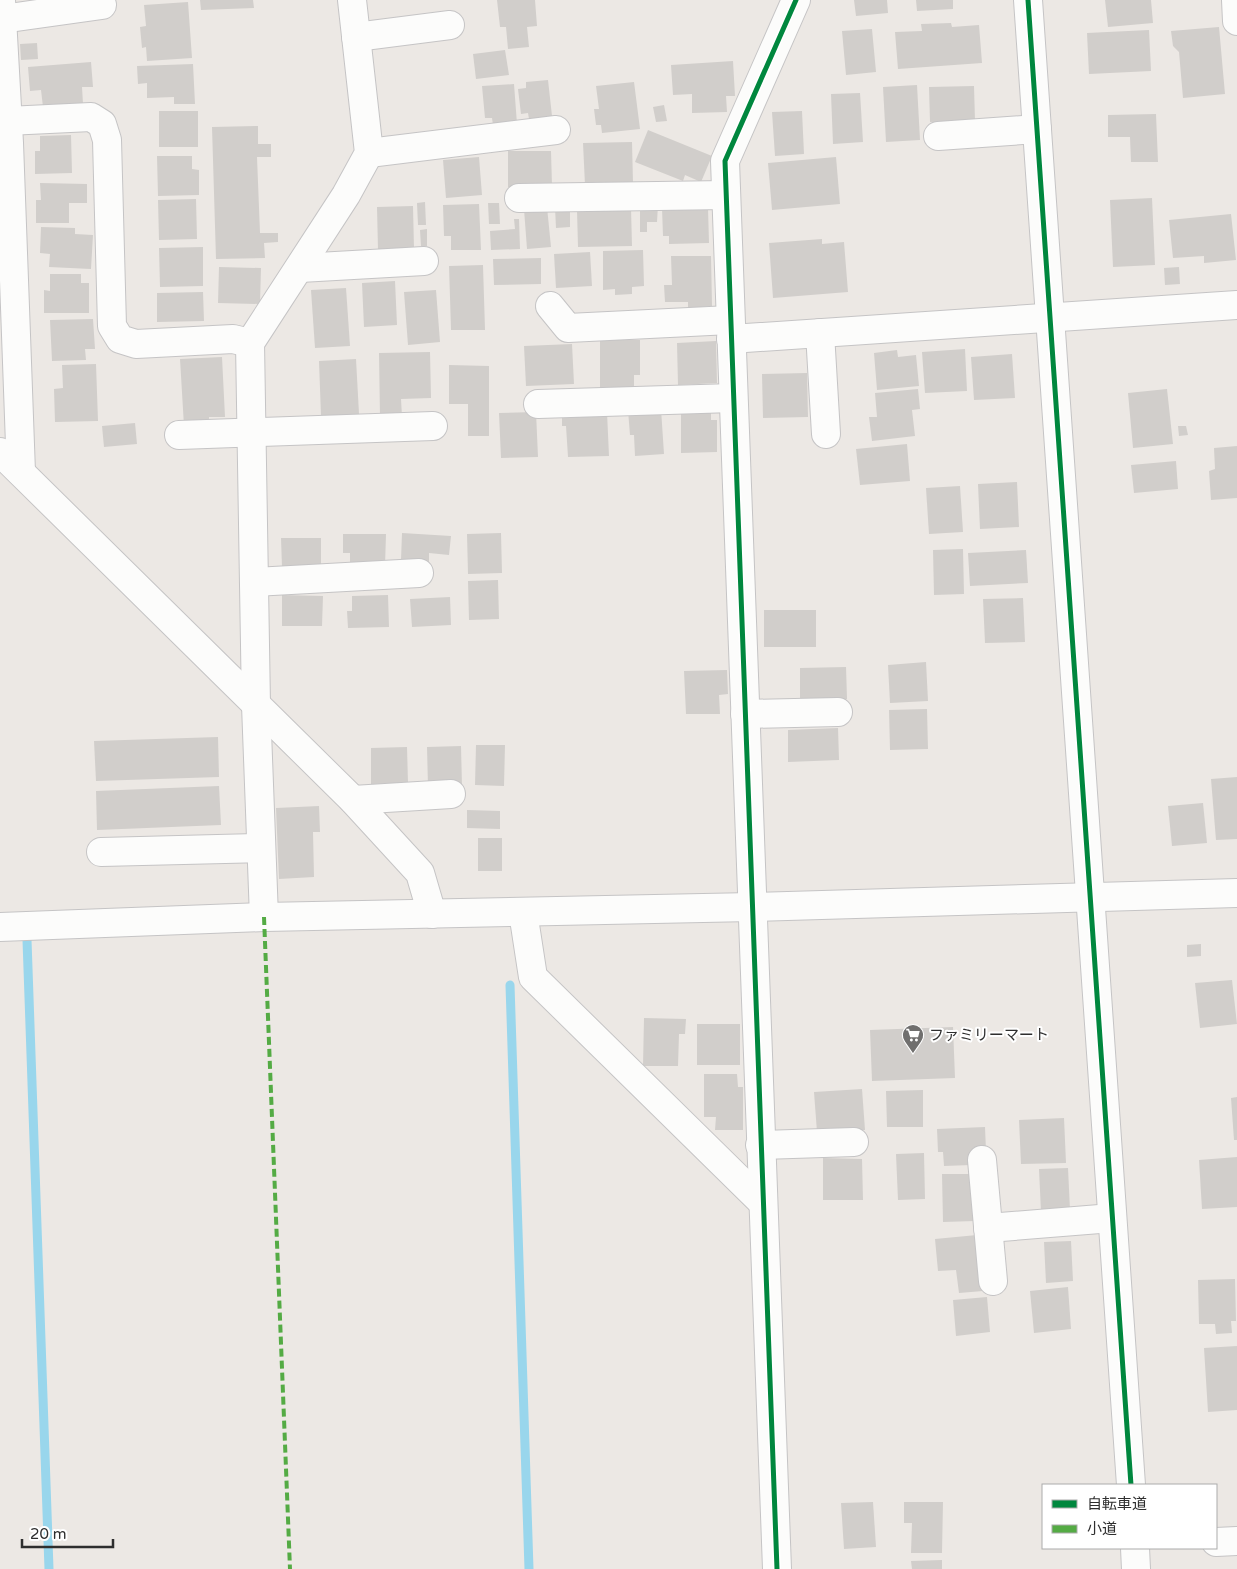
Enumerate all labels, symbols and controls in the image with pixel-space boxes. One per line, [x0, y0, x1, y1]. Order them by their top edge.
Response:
supermarket icon: ファミリーマート [901, 1023, 925, 1054]
place label: ファミリーマート [929, 1026, 1049, 1044]
legend [1042, 1484, 1217, 1549]
text: 自転車道 [1087, 1495, 1147, 1513]
scale bar [22, 1516, 114, 1548]
text: 小道 [1087, 1520, 1117, 1538]
text: 20 m [30, 1525, 67, 1543]

